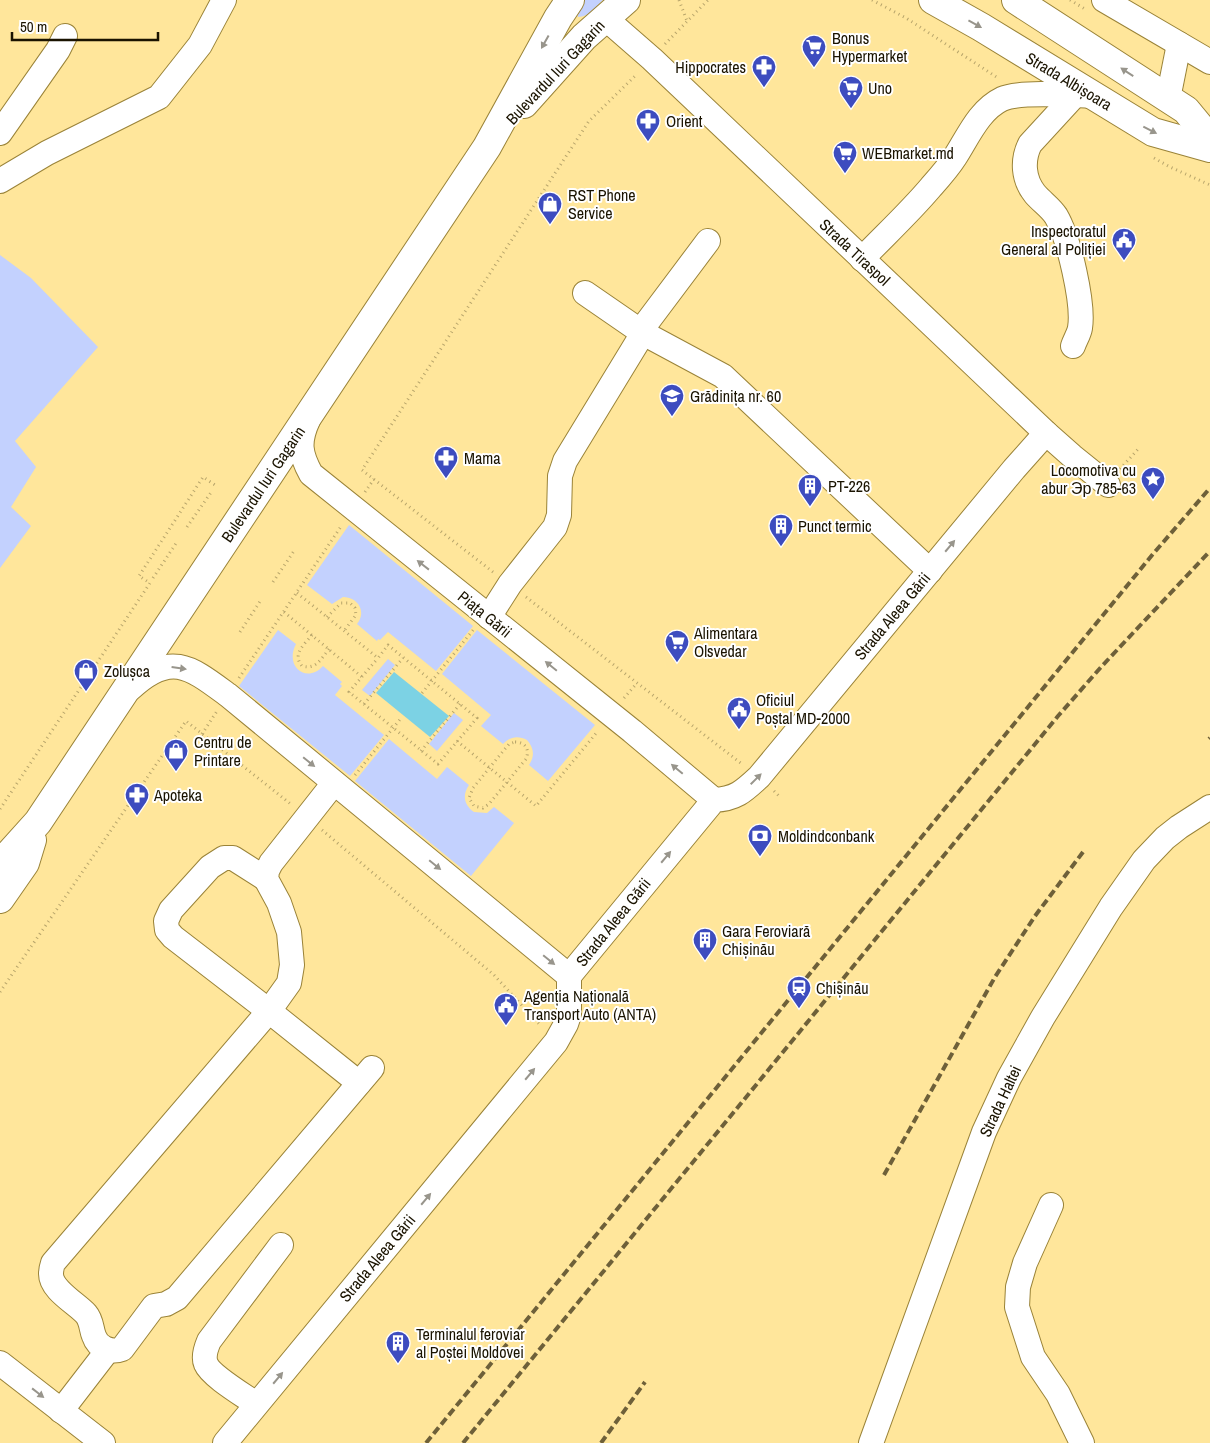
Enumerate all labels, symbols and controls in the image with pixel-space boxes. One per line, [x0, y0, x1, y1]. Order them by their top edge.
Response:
scale bar [12, 10, 159, 42]
street label: Bulevardul Iuri Gagarin [501, 15, 609, 129]
text: 50 m [20, 16, 47, 37]
one-way arrow [969, 19, 982, 28]
place label: Bonus Hypermarket [832, 27, 907, 67]
one-way arrow [541, 34, 549, 49]
supermarket icon: Bonus Hypermarket [801, 34, 827, 68]
street label: Strada Albișoara [1022, 47, 1117, 116]
pharmacy icon: Hippocrates [751, 54, 777, 88]
place label: Hippocrates [675, 56, 746, 78]
one-way arrow [1120, 67, 1134, 77]
supermarket icon: Uno [838, 75, 864, 109]
place label: Uno [868, 77, 892, 99]
pharmacy icon: Orient [635, 108, 661, 142]
place label: Orient [666, 110, 703, 132]
one-way arrow [1143, 126, 1158, 134]
supermarket icon: WEBmarket.md [832, 140, 858, 174]
place label: WEBmarket.md [862, 142, 954, 164]
place label: RST Phone Service [568, 184, 636, 224]
shop icon: RST Phone Service [537, 191, 563, 225]
street label: Strada Tiraspol [815, 214, 895, 291]
place label: Inspectoratul General al Poliției [1001, 220, 1106, 260]
public building icon: Inspectoratul General al Poliției [1111, 227, 1137, 261]
school or university icon: Grădinița nr. 60 [659, 383, 685, 417]
place label: Grădinița nr. 60 [690, 385, 781, 407]
street label: Bulevardul Iuri Gagarin [216, 422, 310, 546]
pharmacy icon: Mama [433, 445, 459, 479]
place label: Mama [464, 447, 501, 469]
place label: Locomotiva cu abur Эр 785-63 [1041, 459, 1136, 499]
place icon: Locomotiva cu abur Эр 785-63 [1140, 466, 1166, 500]
building icon: PT-226 [797, 473, 823, 507]
place label: PT-226 [828, 475, 870, 497]
building icon: Punct termic [768, 513, 794, 547]
place label: Punct termic [798, 515, 872, 537]
one-way arrow [944, 540, 955, 553]
one-way arrow [417, 560, 430, 571]
street label: Strada Aleea Gării [849, 568, 935, 664]
street label: Piața Gării [453, 585, 517, 643]
place label: Alimentara Olsvedar [693, 622, 758, 662]
supermarket icon: Alimentara Olsvedar [664, 629, 690, 663]
shop icon: Zolușca [73, 658, 99, 692]
place label: Zolușca [104, 660, 151, 682]
one-way arrow [544, 661, 557, 672]
one-way arrow [171, 664, 187, 672]
place label: Oficiul Poștal MD-2000 [756, 689, 850, 729]
public building icon: Oficiul Poștal MD-2000 [726, 696, 752, 730]
place label: Centru de Printare [194, 731, 252, 771]
shop icon: Centru de Printare [163, 738, 189, 772]
one-way arrow [303, 757, 316, 768]
one-way arrow [671, 763, 684, 774]
one-way arrow [750, 773, 762, 785]
pharmacy icon: Apoteka [124, 782, 150, 816]
place label: Apoteka [153, 784, 203, 806]
bank icon: Moldindconbank [747, 823, 773, 857]
place label: Moldindconbank [778, 825, 875, 847]
one-way arrow [661, 851, 672, 864]
one-way arrow [428, 860, 441, 871]
street label: Strada Aleea Gării [570, 873, 656, 971]
place label: Gara Feroviară Chișinău [722, 920, 811, 960]
building icon: Gara Feroviară Chișinău [692, 927, 718, 961]
one-way arrow [542, 954, 555, 965]
station icon: Chișinău [786, 975, 812, 1009]
place label: Chișinău [816, 977, 869, 999]
place label: Agenția Națională Transport Auto (ANTA) [523, 985, 656, 1025]
public building icon: Agenția Națională Transport Auto (ANTA) [493, 992, 519, 1026]
street label: Strada Haltei [974, 1062, 1026, 1140]
one-way arrow [524, 1067, 535, 1080]
one-way arrow [420, 1193, 431, 1206]
street label: Strada Aleea Gării [334, 1210, 420, 1306]
place label: Terminalul feroviar al Poștei Moldovei [416, 1323, 525, 1363]
building icon: Terminalul feroviar al Poștei Moldovei [385, 1330, 411, 1364]
one-way arrow [272, 1372, 283, 1385]
one-way arrow [31, 1388, 44, 1399]

